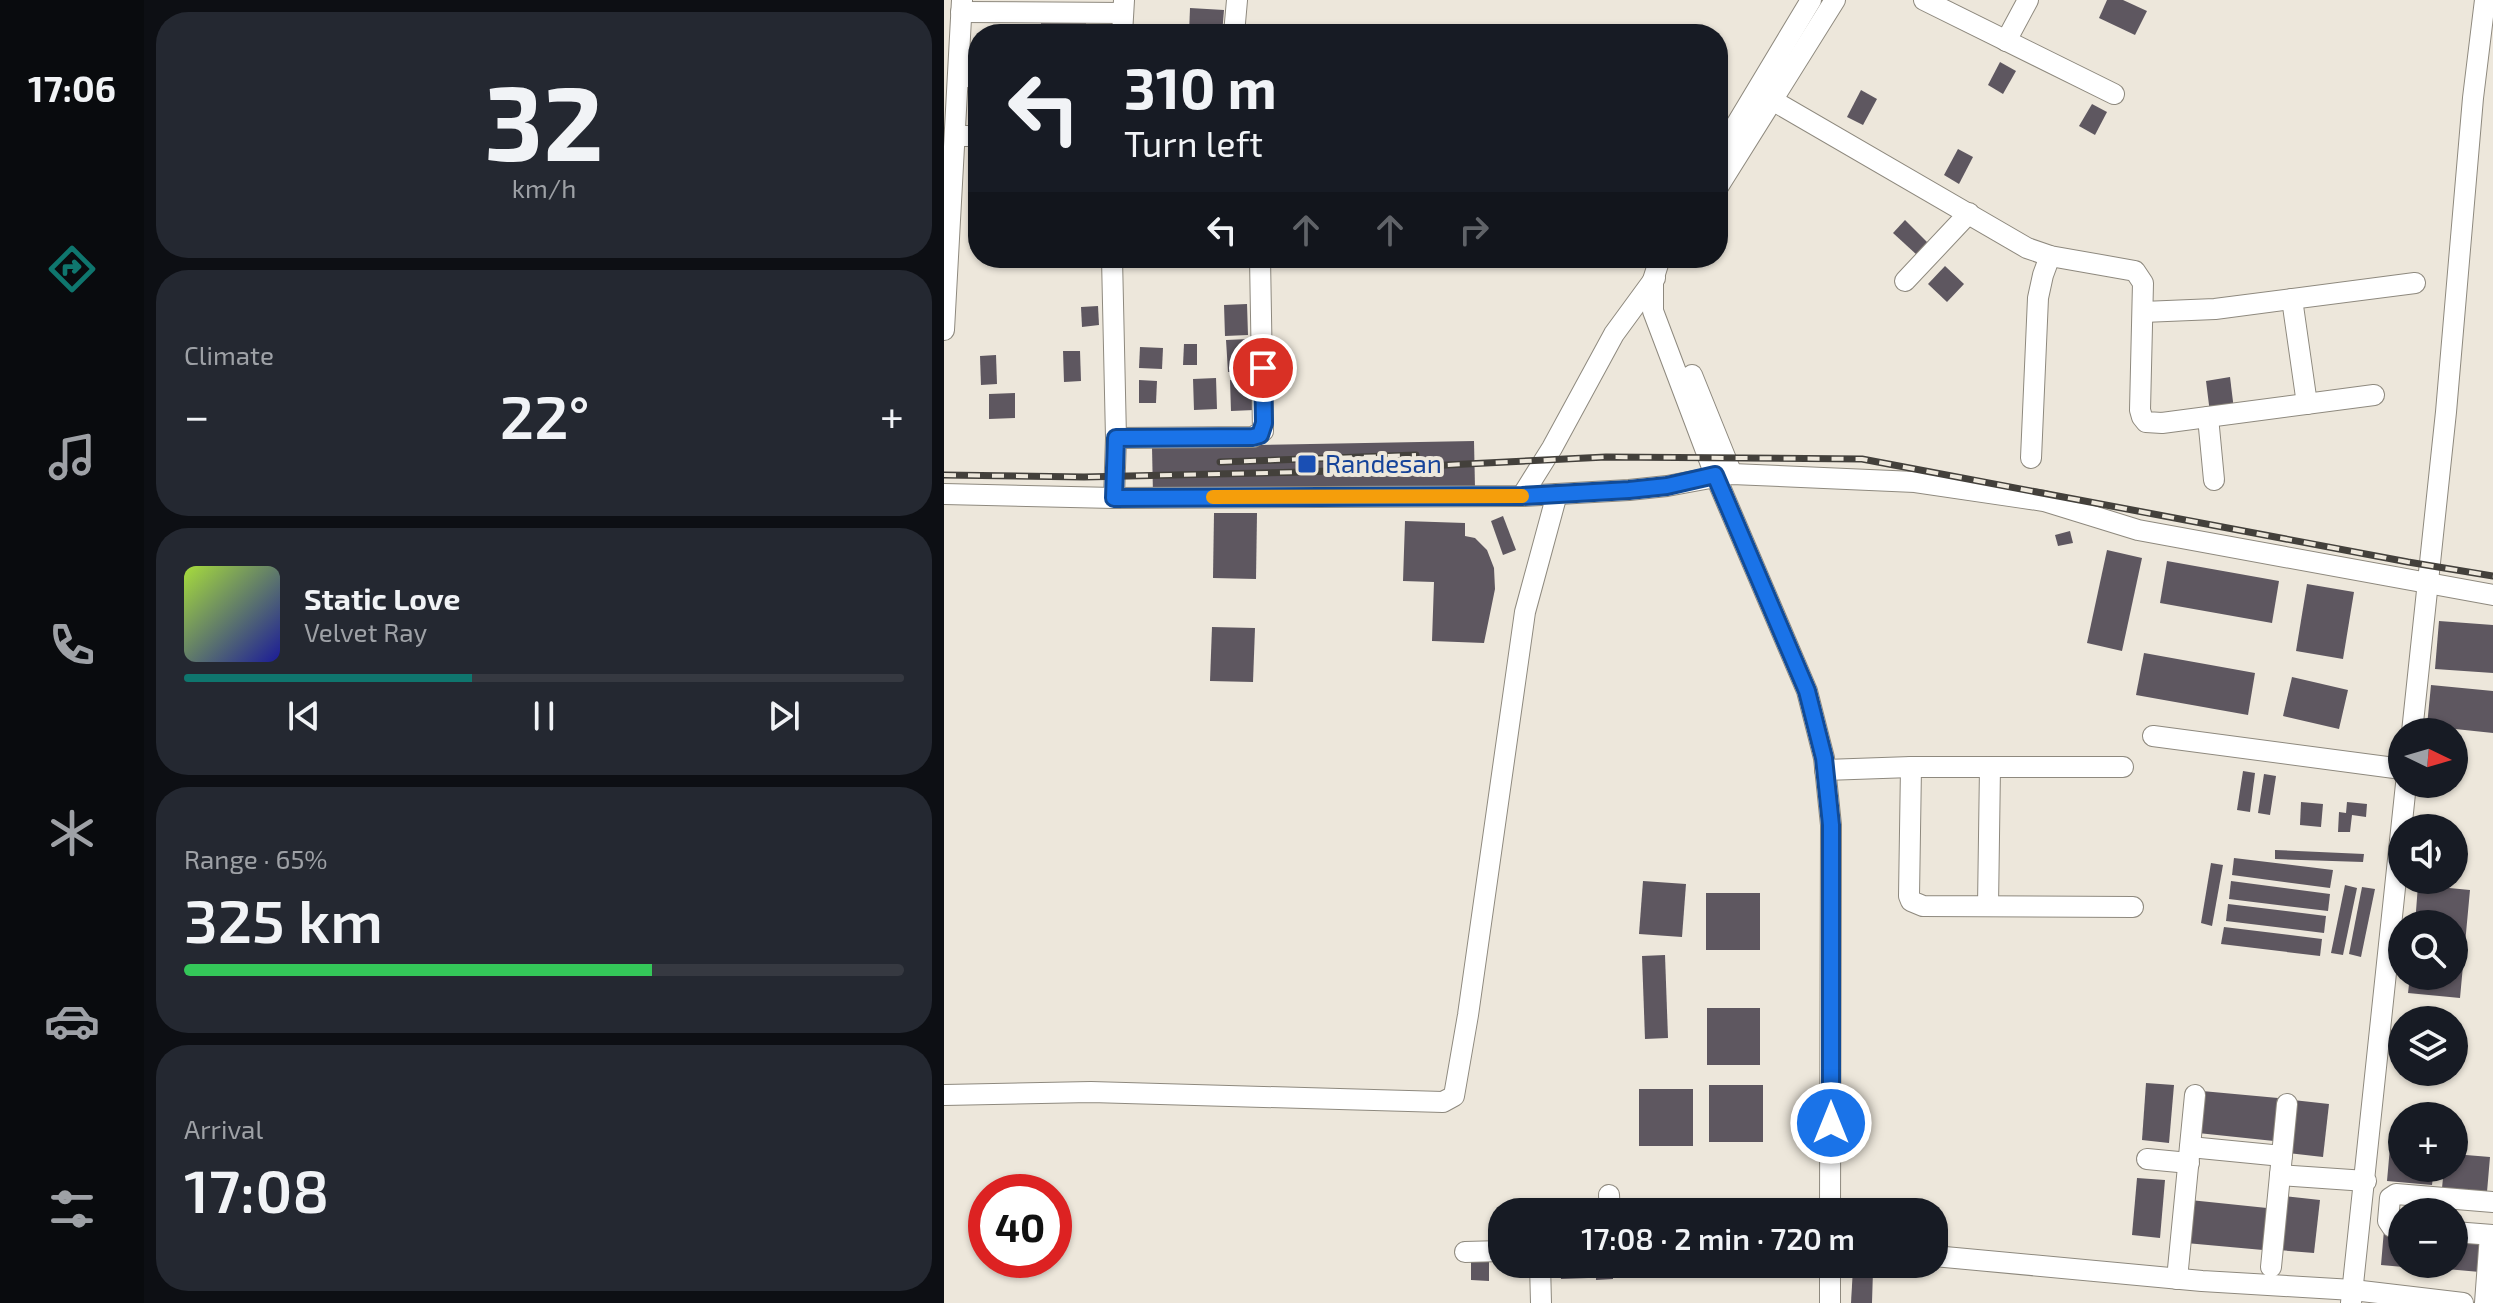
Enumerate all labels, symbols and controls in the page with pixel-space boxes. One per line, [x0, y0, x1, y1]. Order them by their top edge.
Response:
text: 310 m [1124, 53, 1277, 120]
icon: left [992, 56, 1096, 160]
text: 32 [484, 57, 604, 182]
text: 17:06 [28, 66, 116, 109]
text: Turn left [1124, 121, 1263, 164]
text: km/h [512, 172, 576, 203]
icon: left [1200, 208, 1244, 252]
icon: ahead [1284, 208, 1328, 252]
icon: ahead [1368, 208, 1412, 252]
icon: right [1452, 208, 1496, 252]
icon: directions [44, 241, 100, 297]
pin [1229, 334, 1297, 402]
text: Climate [184, 339, 274, 370]
icon: arrive [1241, 346, 1285, 390]
text: 22° [500, 379, 590, 451]
text: − [184, 388, 210, 441]
text: + [880, 388, 904, 441]
icon: music [44, 429, 100, 485]
place label: Randesan [1325, 447, 1442, 478]
marker: Randesan [1296, 453, 1318, 475]
text: Static Love [304, 580, 460, 616]
text: Velvet Ray [304, 616, 427, 647]
icon: phone [44, 617, 100, 673]
icon: previous [282, 694, 326, 738]
icon: pause [522, 694, 566, 738]
icon: next [762, 694, 806, 738]
north arrow [2388, 718, 2468, 798]
map controls [2388, 718, 2468, 1278]
icon: climate [44, 805, 100, 861]
button: sound [2388, 814, 2468, 894]
text: Range · 65% [184, 843, 328, 874]
text: 325 km [184, 883, 383, 955]
button: search [2388, 910, 2468, 990]
icon: car [44, 993, 100, 1049]
button: layers [2388, 1006, 2468, 1086]
position arrow [1789, 1081, 1873, 1165]
button: + [2388, 1102, 2468, 1182]
text: Arrival [184, 1113, 263, 1144]
text: 17:08 [184, 1153, 329, 1225]
speed limit sign: 40 [968, 1174, 1072, 1278]
icon: filters [44, 1181, 100, 1237]
button: − [2388, 1198, 2468, 1278]
text: 17:08 · 2 min · 720 m [1581, 1220, 1855, 1256]

